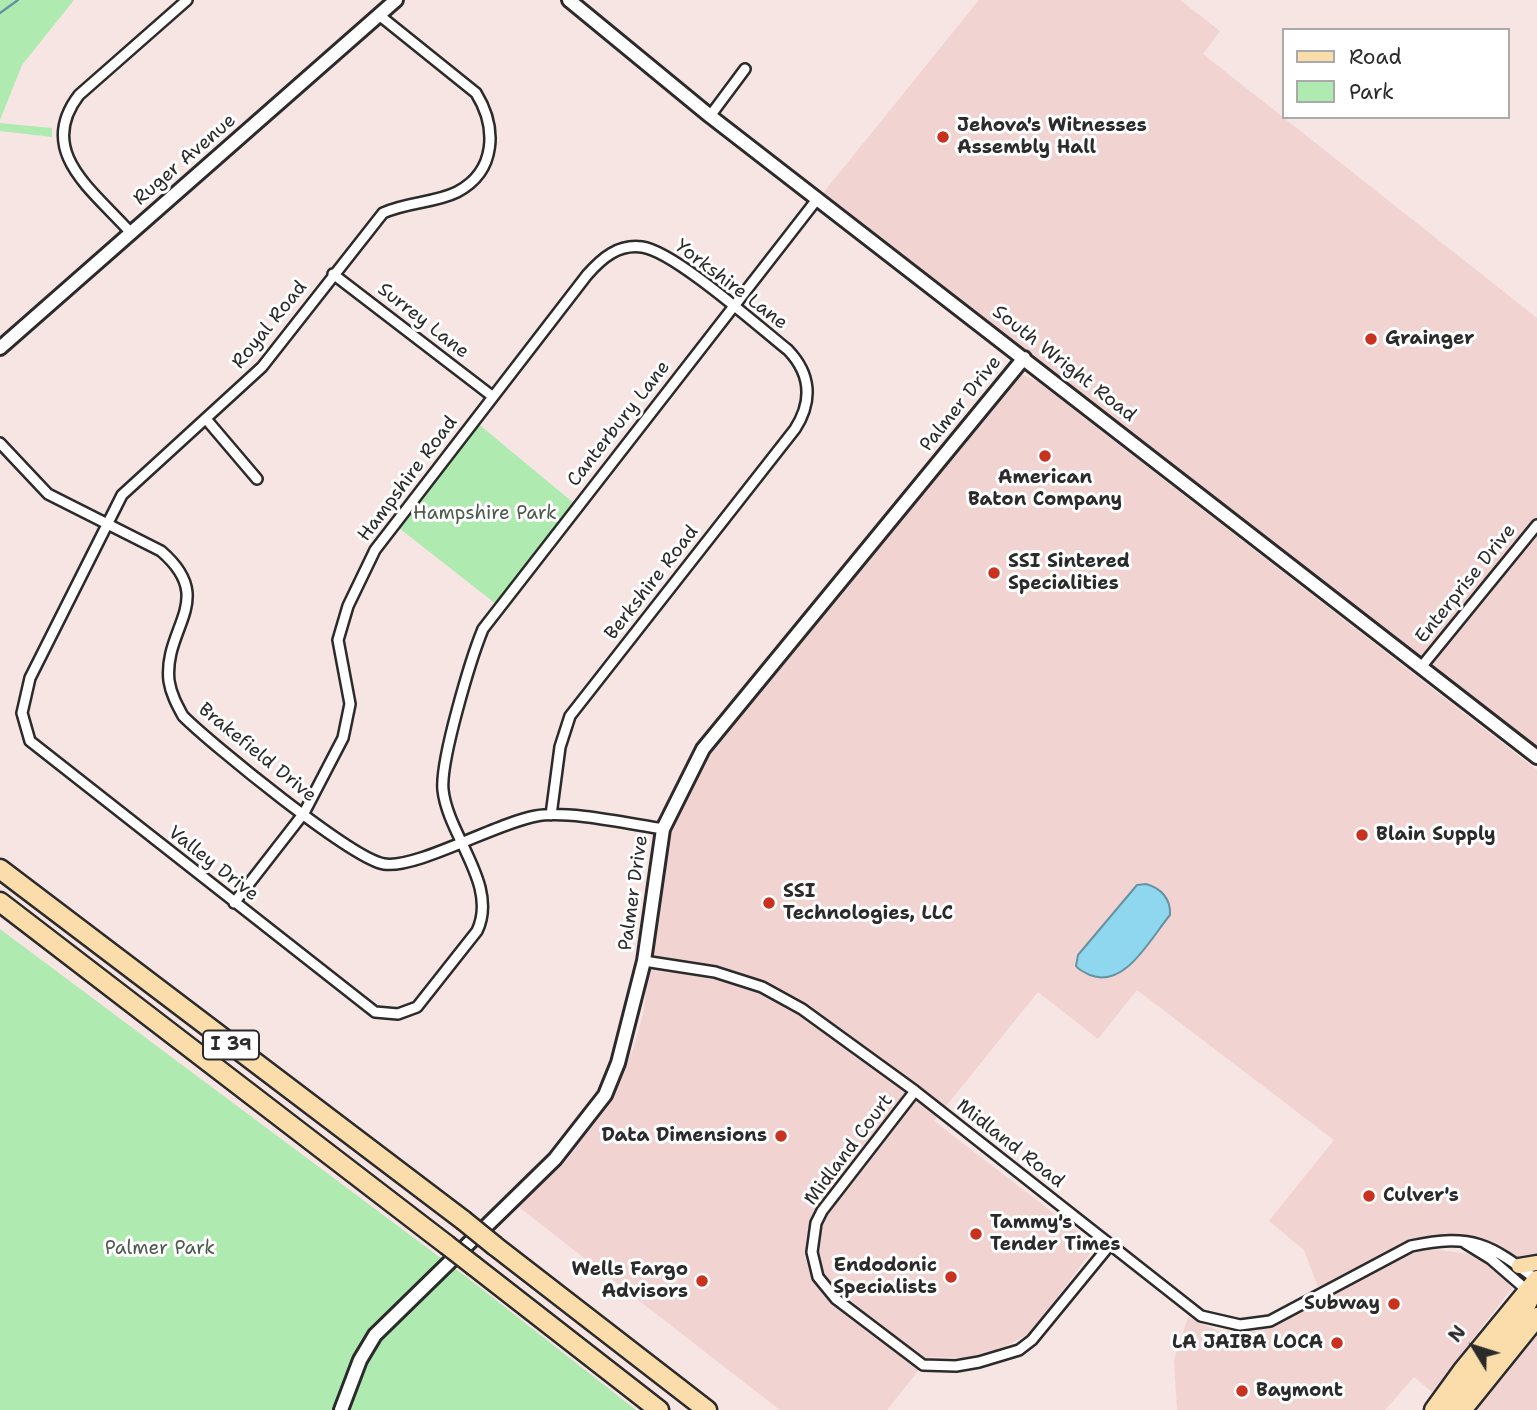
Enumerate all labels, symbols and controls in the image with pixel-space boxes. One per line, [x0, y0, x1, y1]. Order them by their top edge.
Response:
legend [1282, 28, 1509, 119]
text: Road [1349, 43, 1402, 71]
text: Park [1349, 78, 1394, 106]
street label: Ruger Avenue [129, 109, 241, 211]
place label: Jehova's Witnesses Assembly Hall [957, 115, 1147, 159]
marker: Jehova's Witnesses Assembly Hall [935, 129, 951, 145]
street label: Yorkshire Lane [670, 235, 792, 335]
street label: Royal Road [228, 276, 312, 374]
street label: Surrey Lane [373, 278, 473, 364]
street label: South Wright Road [988, 301, 1140, 427]
place label: Grainger [1385, 328, 1474, 350]
marker: Grainger [1363, 331, 1379, 347]
street label: Palmer Drive [916, 352, 1006, 456]
street label: Canterbury Lane [563, 356, 675, 492]
street label: Hampshire Road [353, 412, 463, 546]
marker: American Baton Company [1037, 448, 1053, 464]
place label: American Baton Company [968, 467, 1122, 511]
park label: Hampshire Park [413, 503, 557, 525]
street label: Enterprise Drive [1411, 520, 1521, 648]
street label: Berkshire Road [600, 521, 704, 645]
place label: SSI Sintered Specialities [1008, 551, 1130, 595]
marker: SSI Sintered Specialities [986, 565, 1002, 581]
street label: Brakefield Drive [193, 698, 321, 808]
street label: Valley Drive [163, 822, 263, 906]
place label: Blain Supply [1376, 824, 1496, 846]
marker: Blain Supply [1354, 827, 1370, 843]
street label: Palmer Drive [615, 834, 653, 952]
place label: SSI Technologies, LLC [783, 881, 953, 925]
marker: SSI Technologies, LLC [761, 895, 777, 911]
road number: I 39 [203, 1030, 259, 1060]
street label: Midland Court [800, 1090, 898, 1210]
street label: Midland Road [952, 1095, 1068, 1193]
place label: Data Dimensions [602, 1125, 767, 1147]
marker: Data Dimensions [773, 1128, 789, 1144]
place label: Culver's [1383, 1185, 1459, 1207]
marker: Culver's [1361, 1188, 1377, 1204]
place label: Tammy's Tender Times [990, 1212, 1120, 1256]
marker: Tammy's Tender Times [968, 1226, 984, 1242]
park label: Palmer Park [105, 1238, 215, 1260]
place label: Endodonic Specialists [833, 1255, 937, 1299]
place label: Wells Fargo Advisors [571, 1259, 688, 1303]
marker: Endodonic Specialists [943, 1269, 959, 1285]
marker: Wells Fargo Advisors [694, 1273, 710, 1289]
place label: Subway [1304, 1293, 1380, 1315]
marker: Subway [1386, 1296, 1402, 1312]
north arrow [1439, 1312, 1509, 1382]
text: N [1443, 1320, 1472, 1347]
place label: LA JAIBA LOCA [1172, 1332, 1323, 1354]
marker: LA JAIBA LOCA [1329, 1335, 1345, 1351]
place label: Baymont [1256, 1380, 1343, 1402]
marker: Baymont [1234, 1383, 1250, 1399]

